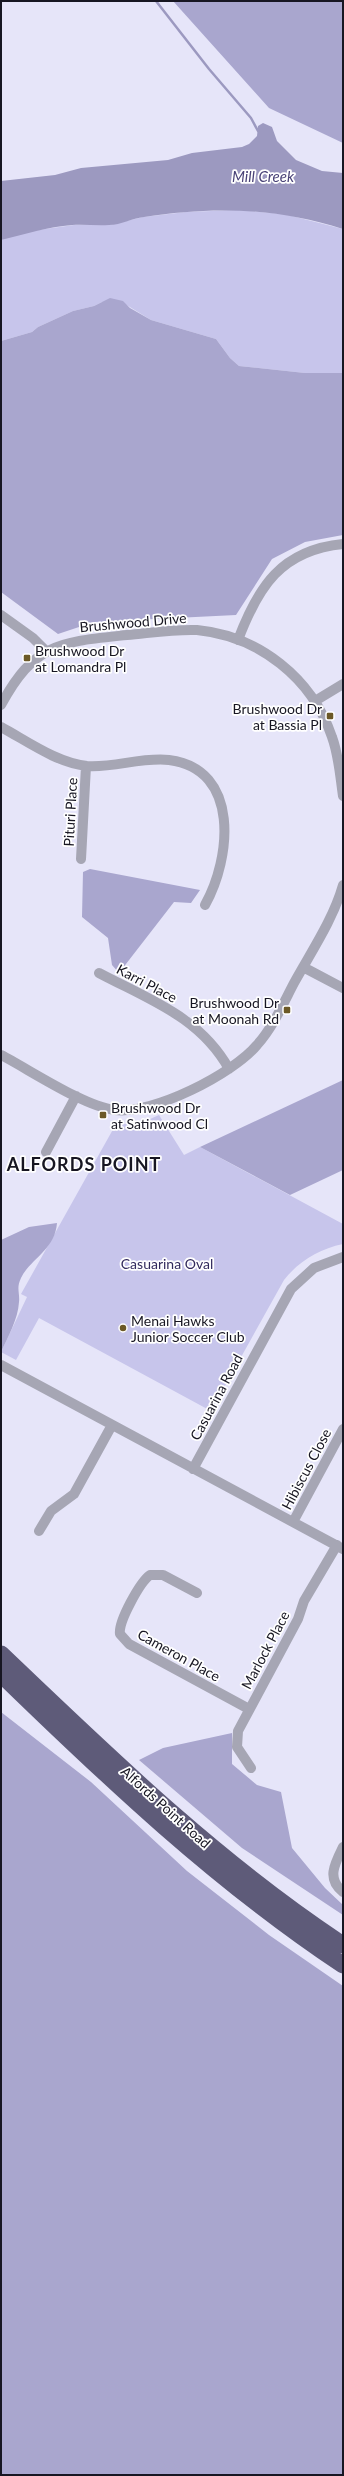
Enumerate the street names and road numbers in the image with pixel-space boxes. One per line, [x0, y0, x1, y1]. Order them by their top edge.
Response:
street label: Brushwood Drive [79, 609, 187, 635]
street label: Pituri Place [60, 777, 80, 847]
street label: Karri Place [114, 960, 180, 1006]
street label: Casuarina Road [186, 1351, 246, 1443]
street label: Hibiscus Close [278, 1426, 334, 1512]
street label: Marlock Place [237, 1608, 293, 1692]
street label: Cameron Place [135, 1625, 223, 1685]
street label: Alfords Point Road [118, 1762, 214, 1852]

